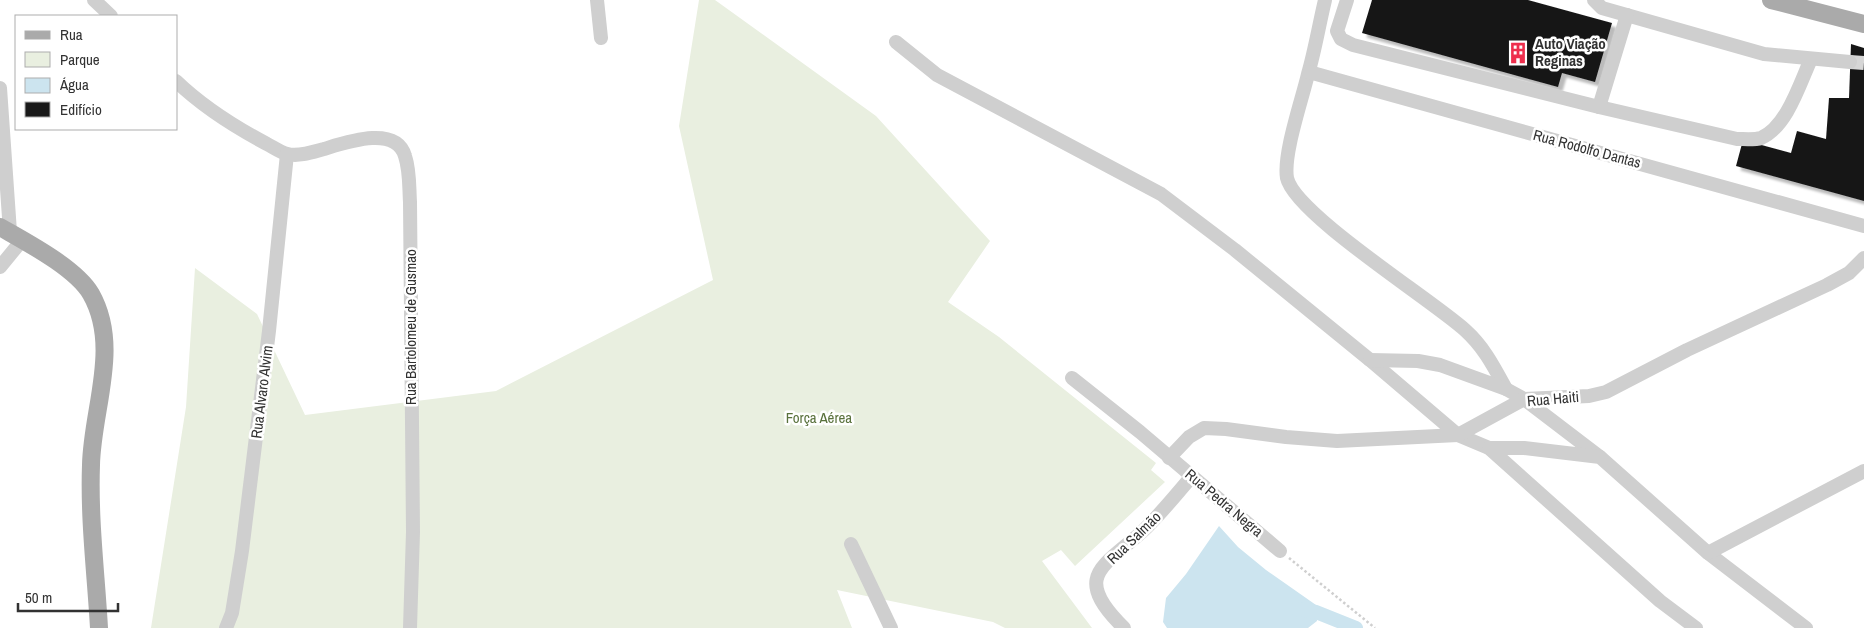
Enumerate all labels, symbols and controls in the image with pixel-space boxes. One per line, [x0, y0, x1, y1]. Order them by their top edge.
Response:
legend [15, 15, 178, 130]
text: Rua [60, 24, 83, 45]
place label: Auto Viação Reginas [1535, 33, 1606, 71]
building icon: Auto Viação Reginas [1505, 40, 1531, 66]
text: Parque [60, 49, 100, 70]
text: Água [59, 74, 89, 95]
text: Edifício [60, 99, 102, 120]
street label: Rua Rodolfo Dantas [1531, 124, 1643, 173]
street label: Rua Bartolomeu de Gusmao [400, 249, 421, 405]
street label: Rua Alvaro Alvim [245, 344, 278, 440]
street label: Rua Haiti [1526, 386, 1580, 411]
park label: Força Aérea [786, 407, 852, 428]
street label: Rua Pedra Negra [1181, 464, 1268, 542]
street label: Rua Salmão [1102, 506, 1165, 569]
scale bar [18, 580, 118, 612]
text: 50 m [25, 587, 52, 608]

